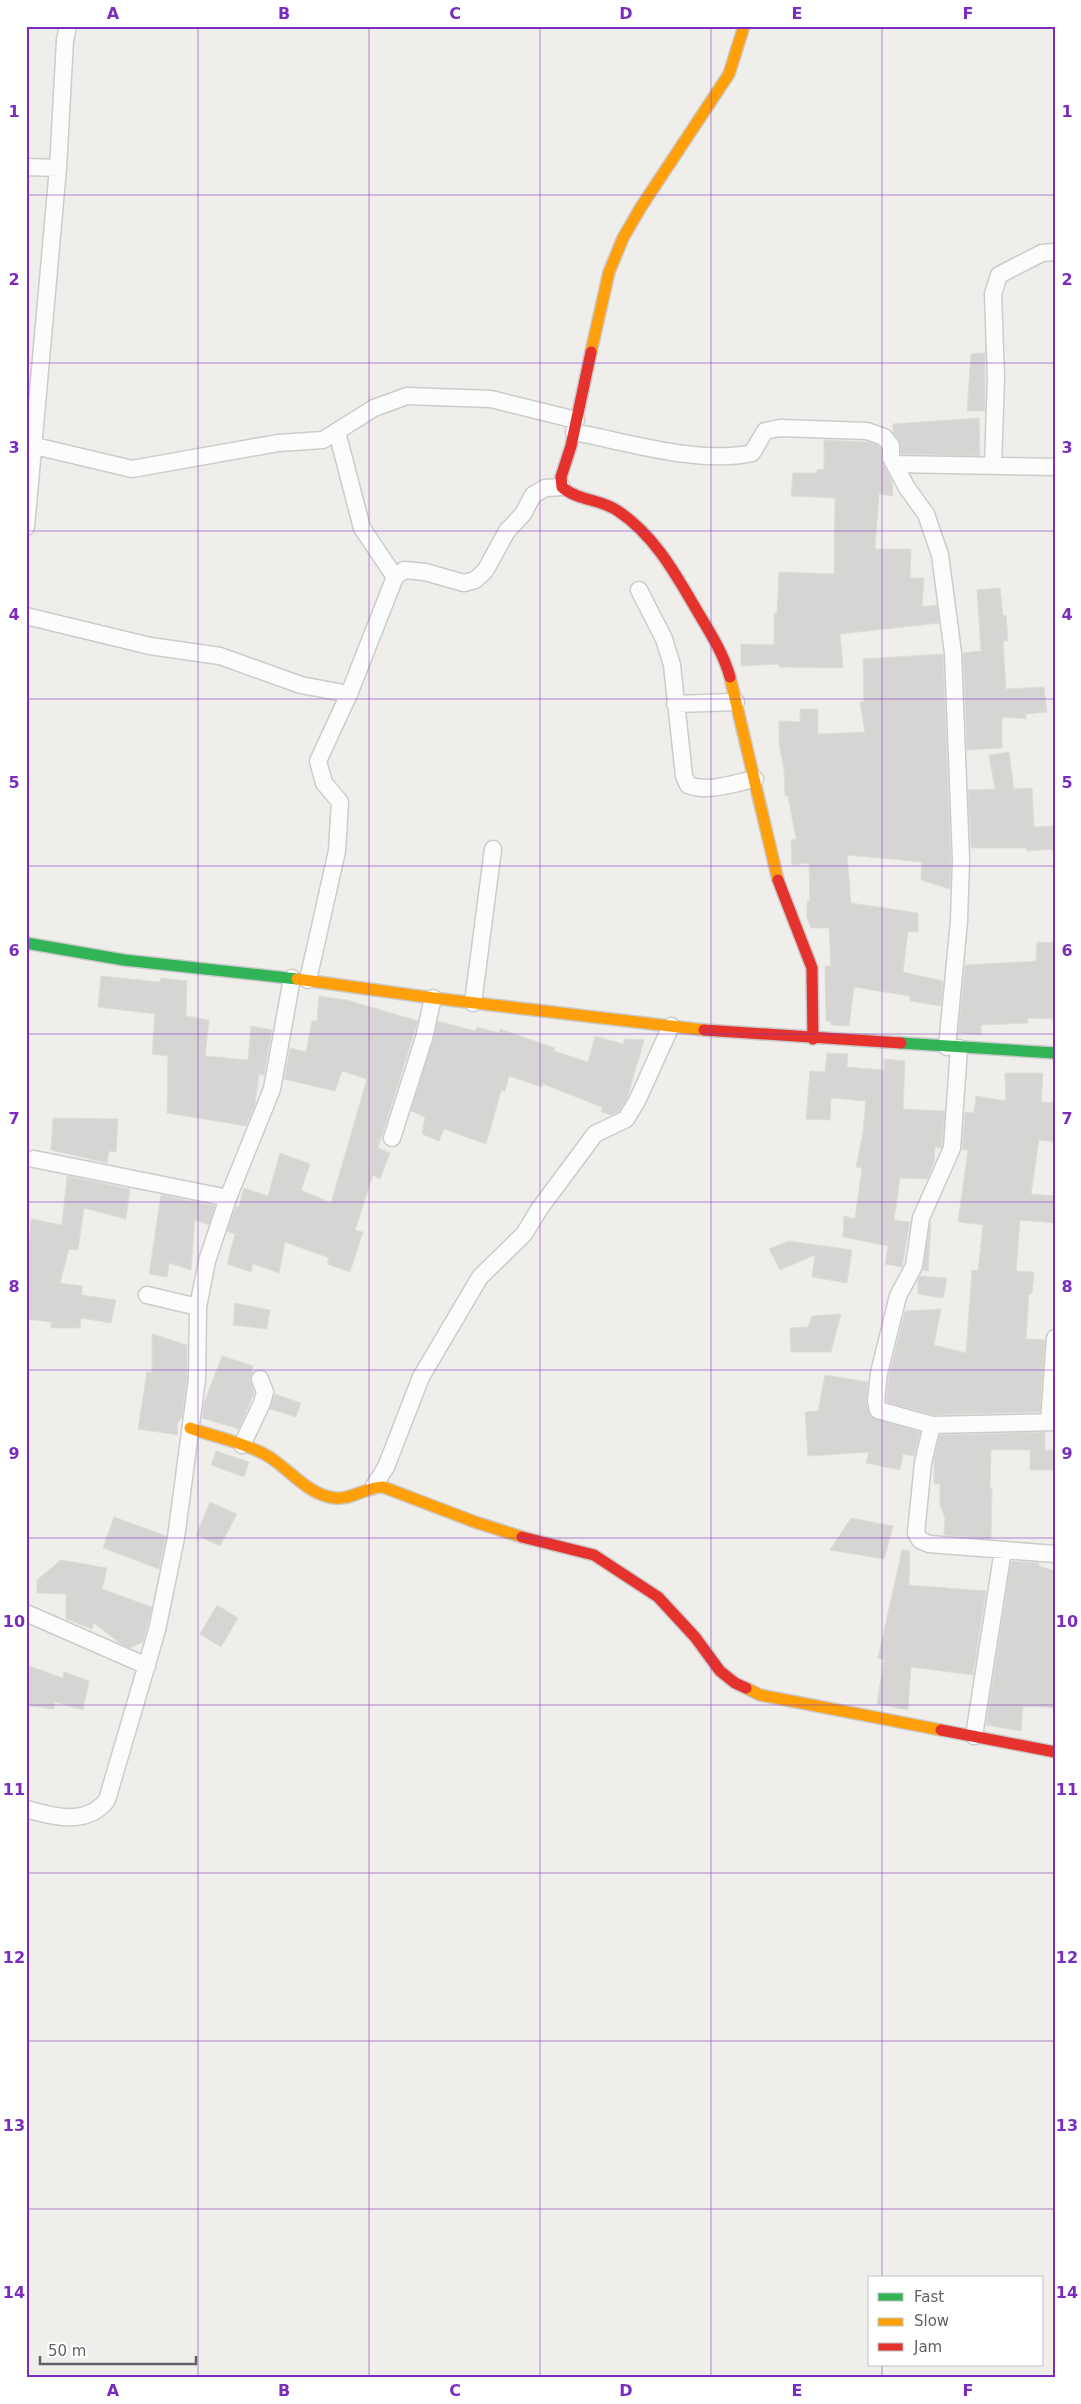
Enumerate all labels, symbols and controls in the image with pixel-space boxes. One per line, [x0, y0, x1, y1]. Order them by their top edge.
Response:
text: A [107, 4, 120, 23]
text: B [278, 4, 290, 23]
text: C [449, 4, 461, 23]
text: D [619, 4, 633, 23]
text: E [792, 4, 802, 23]
text: F [963, 4, 973, 23]
text: 1 [8, 102, 20, 121]
text: 1 [1061, 102, 1073, 121]
text: 2 [8, 270, 20, 289]
text: 2 [1061, 270, 1073, 289]
text: 3 [8, 438, 20, 457]
text: 3 [1061, 438, 1073, 457]
text: 4 [8, 605, 20, 624]
text: 4 [1061, 605, 1073, 624]
text: 5 [8, 773, 20, 792]
text: 5 [1061, 773, 1073, 792]
text: 6 [8, 941, 20, 960]
text: 6 [1061, 941, 1073, 960]
text: 7 [8, 1109, 20, 1128]
text: 7 [1061, 1109, 1073, 1128]
text: 8 [8, 1277, 20, 1296]
text: 8 [1061, 1277, 1073, 1296]
text: 9 [8, 1444, 20, 1463]
text: 9 [1061, 1444, 1073, 1463]
text: 10 [3, 1612, 25, 1631]
text: 10 [1056, 1612, 1078, 1631]
text: 11 [3, 1780, 25, 1799]
text: 11 [1056, 1780, 1078, 1799]
text: 12 [3, 1948, 25, 1967]
text: 12 [1056, 1948, 1078, 1967]
text: 13 [3, 2116, 25, 2135]
text: 13 [1056, 2116, 1078, 2135]
legend [868, 2276, 1044, 2366]
text: 14 [3, 2283, 25, 2302]
text: 14 [1056, 2283, 1078, 2302]
text: Fast [914, 2288, 944, 2306]
text: Slow [914, 2312, 949, 2330]
scale bar [40, 2334, 196, 2366]
text: Jam [913, 2338, 942, 2356]
text: 50 m [48, 2342, 86, 2360]
text: A [107, 2381, 120, 2400]
text: B [278, 2381, 290, 2400]
text: C [449, 2381, 461, 2400]
text: D [619, 2381, 633, 2400]
text: E [792, 2381, 802, 2400]
text: F [963, 2381, 973, 2400]

